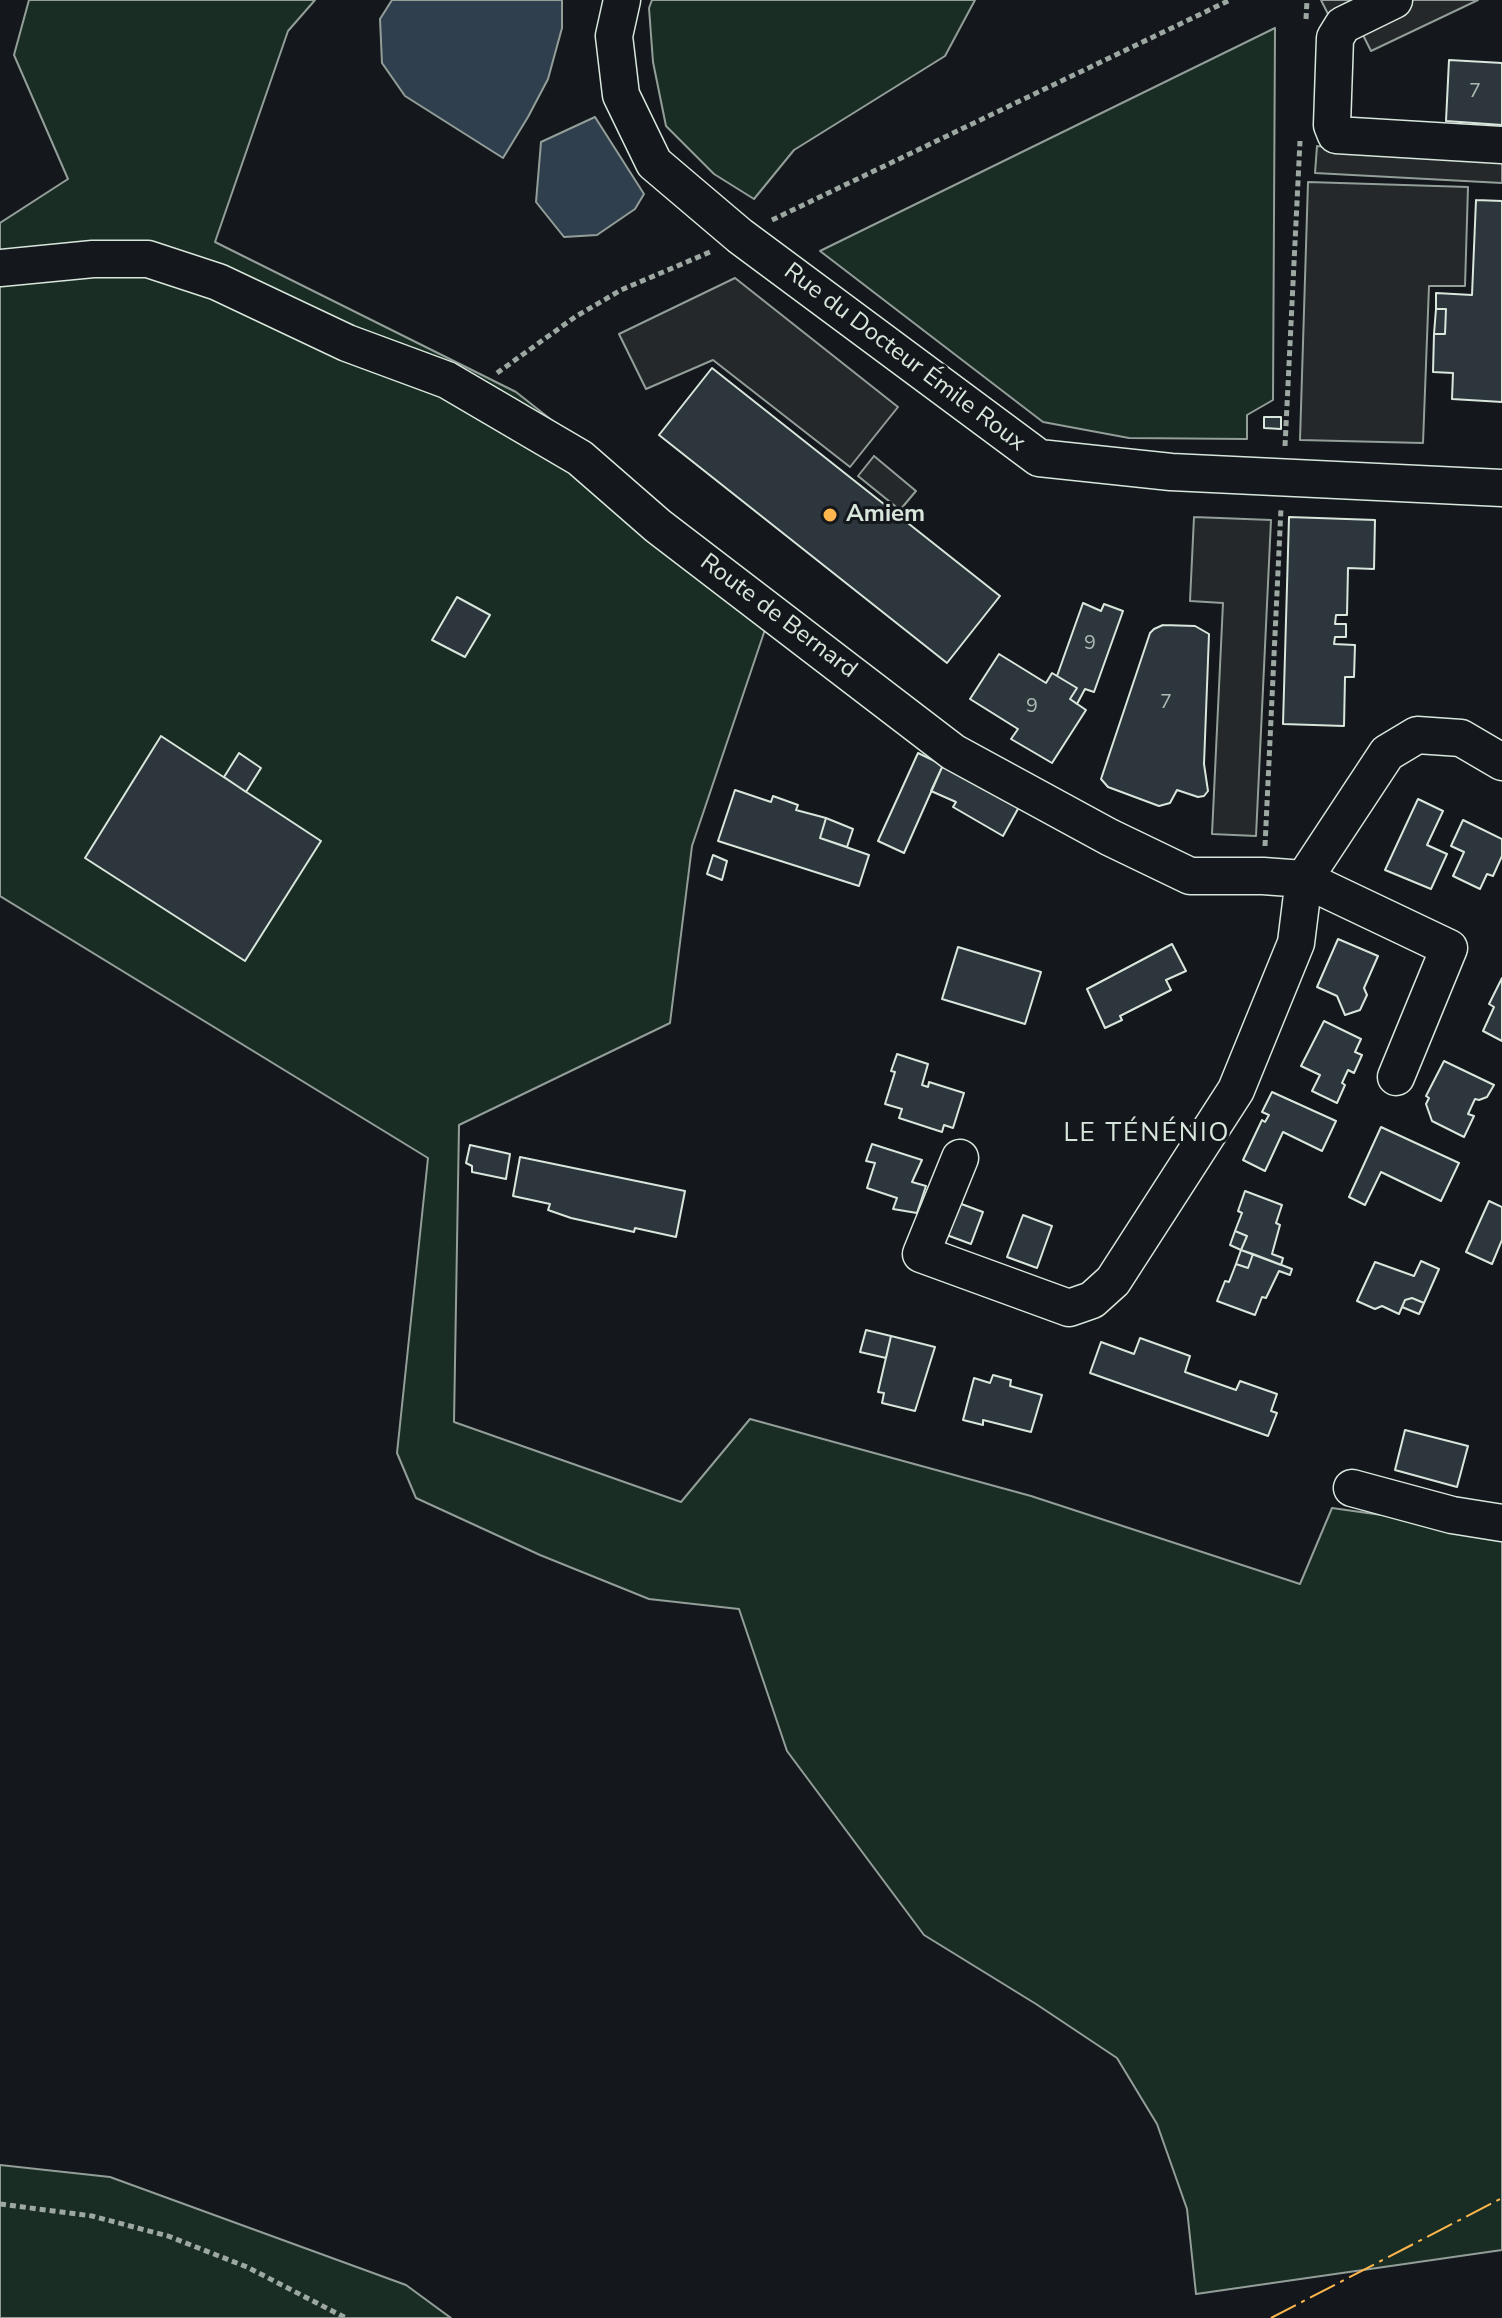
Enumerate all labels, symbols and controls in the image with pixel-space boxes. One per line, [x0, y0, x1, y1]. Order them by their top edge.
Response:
house number: 7 [1469, 80, 1481, 104]
street label: Rue du Docteur Émile Roux [778, 258, 1030, 458]
place label: Amiem [846, 501, 925, 529]
marker: Amiem [821, 506, 839, 524]
street label: Route de Bernard [694, 549, 862, 685]
house number: 9 [1084, 632, 1096, 656]
house number: 7 [1160, 691, 1172, 715]
house number: 9 [1026, 695, 1038, 719]
district label: LE TÉNÉNIO [1063, 1119, 1231, 1151]

